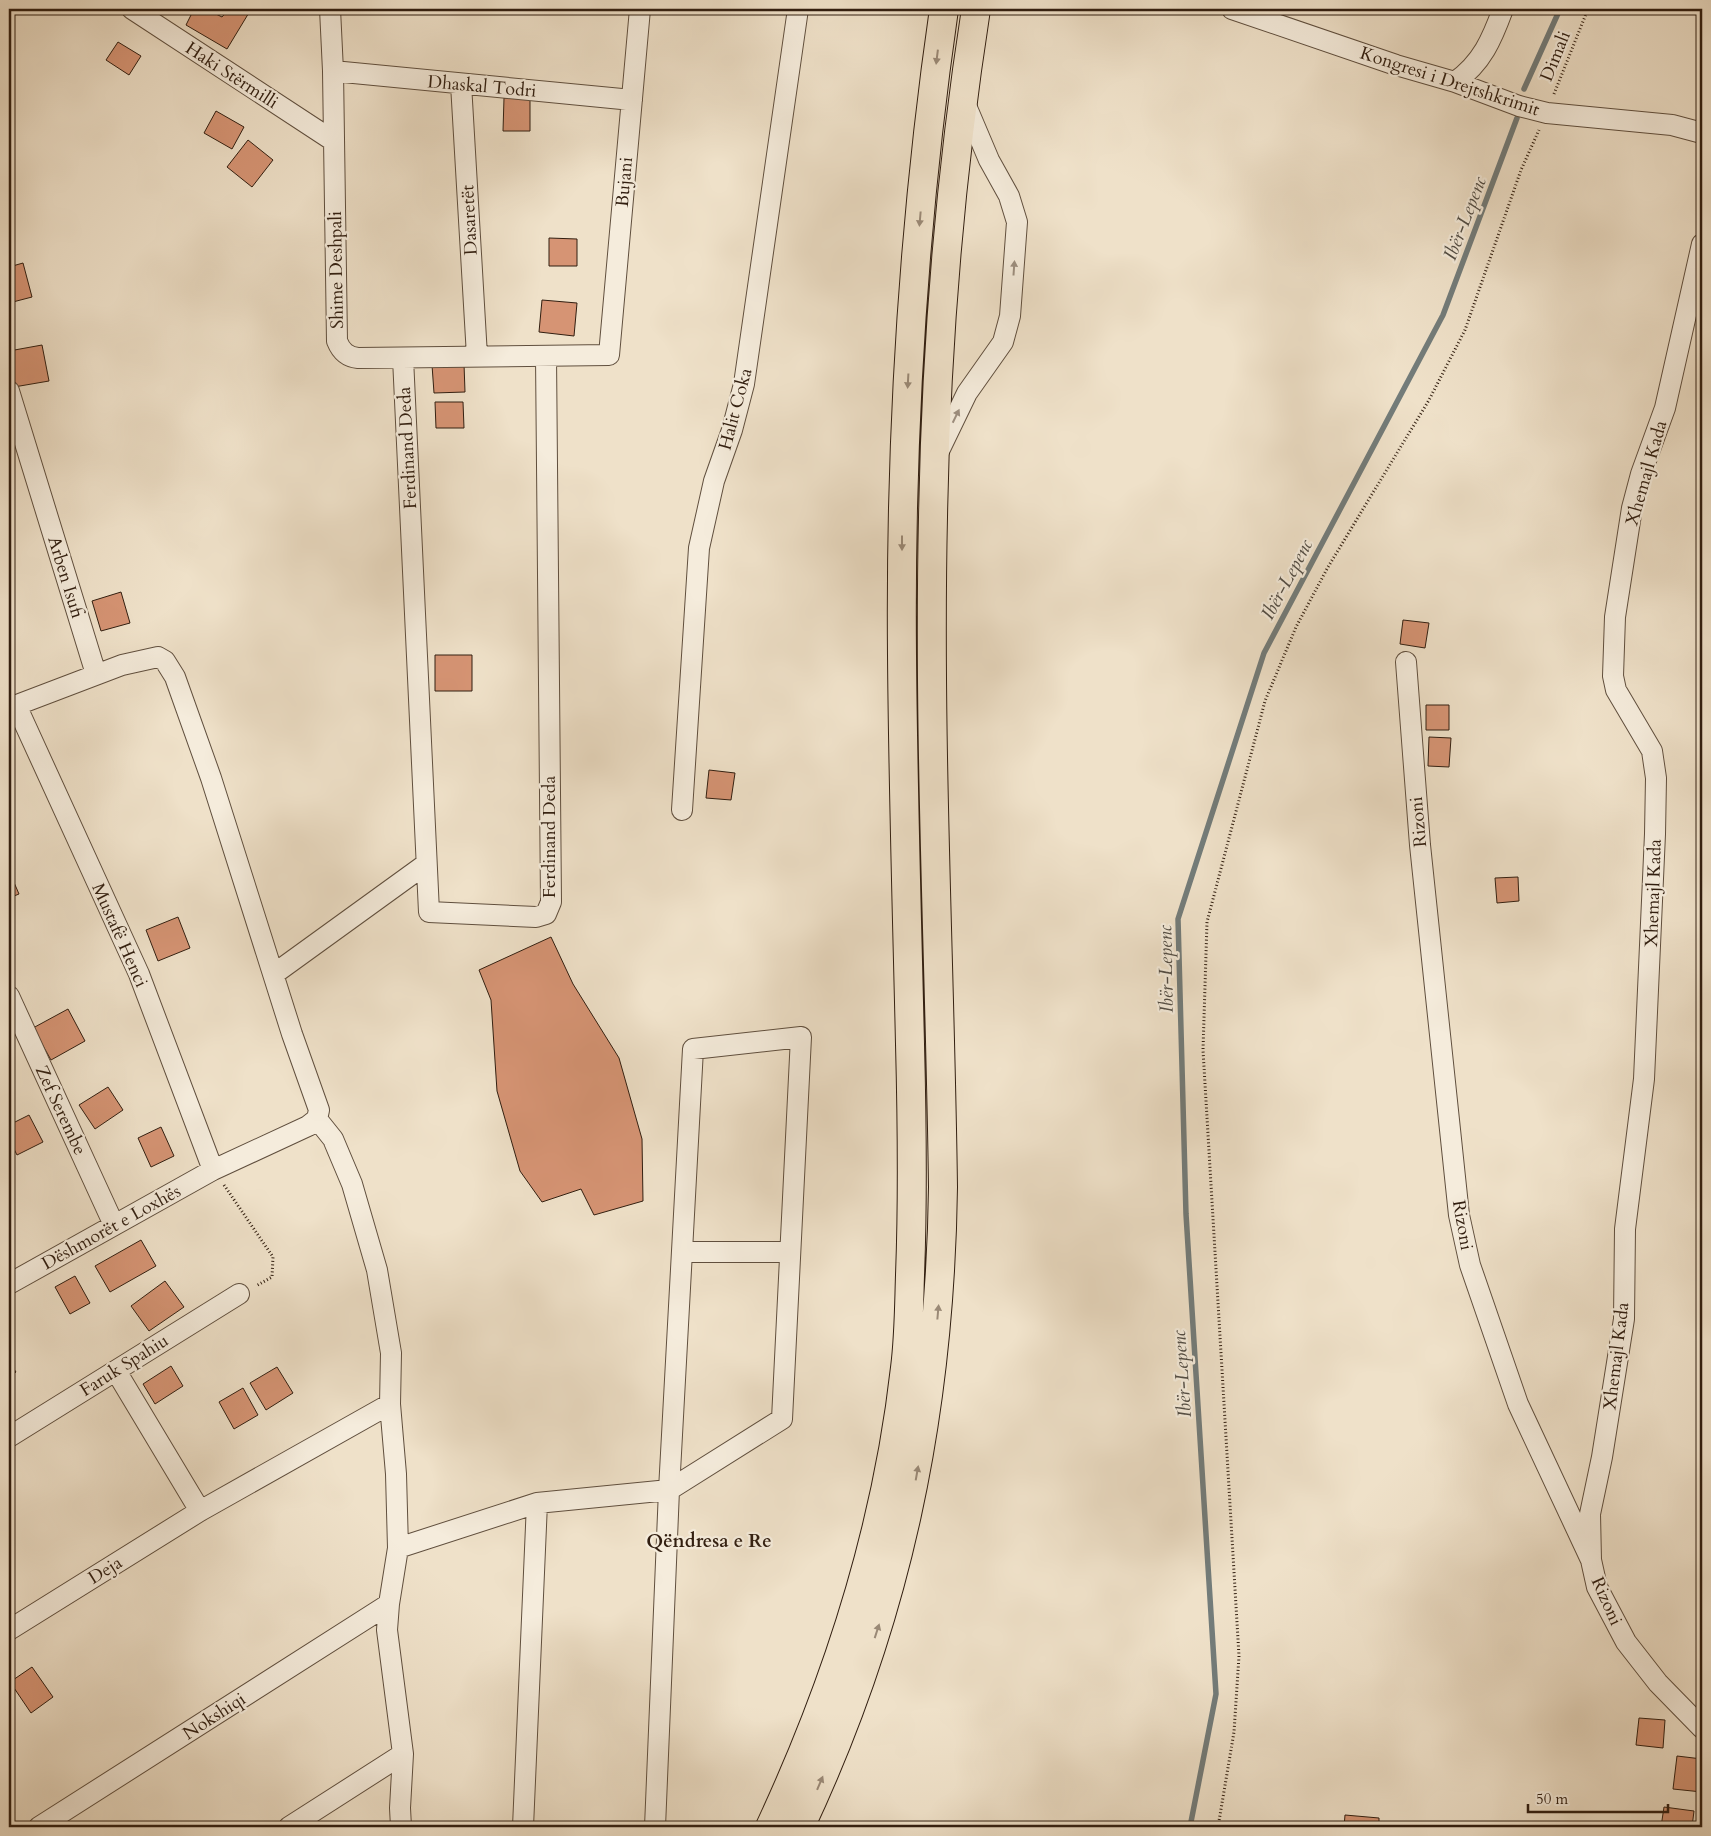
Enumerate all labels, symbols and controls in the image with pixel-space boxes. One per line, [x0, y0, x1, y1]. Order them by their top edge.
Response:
street label: Dimali [1534, 27, 1577, 85]
street label: Haki Stërmilli [180, 36, 283, 115]
street label: Kongresi i Drejtshkrimit [1357, 41, 1543, 122]
one-way arrow [933, 49, 941, 65]
street label: Dhaskal Todri [426, 69, 537, 104]
street label: Bujani [610, 156, 639, 208]
water label: Ibër-Lepenc [1437, 172, 1493, 264]
street label: Dasaretët [455, 184, 484, 256]
street label: Shime Deshpali [323, 211, 350, 329]
one-way arrow [915, 211, 923, 227]
one-way arrow [1010, 260, 1018, 276]
street label: Halit Coka [713, 365, 758, 453]
one-way arrow [903, 373, 911, 389]
street label: Ferdinand Deda [392, 386, 423, 510]
one-way arrow [952, 408, 960, 423]
street label: Xhemajl Kada [1620, 417, 1673, 529]
street label: Arben Isufi [41, 533, 90, 621]
water label: Ibër-Lepenc [1255, 534, 1319, 624]
one-way arrow [898, 535, 906, 551]
street label: Ferdinand Deda [537, 776, 562, 898]
street label: Rizoni [1404, 796, 1433, 848]
street label: Xhemajl Kada [1639, 838, 1668, 948]
street label: Mustafë Henci [85, 879, 154, 991]
water label: Ibër-Lepenc [1152, 924, 1180, 1013]
street label: Zef Serembe [29, 1061, 92, 1159]
street label: Dëshmorët e Loxhës [37, 1179, 185, 1276]
street label: Rizoni [1446, 1198, 1479, 1252]
street label: Xhemajl Kada [1597, 1301, 1636, 1411]
one-way arrow [934, 1304, 942, 1320]
street label: Faruk Spahiu [75, 1328, 173, 1403]
water label: Ibër-Lepenc [1166, 1329, 1198, 1419]
one-way arrow [913, 1465, 921, 1481]
district label: Qëndresa e Re [646, 1528, 772, 1554]
street label: Deja [84, 1550, 127, 1590]
street label: Rizoni [1585, 1573, 1628, 1629]
one-way arrow [873, 1623, 881, 1638]
street label: Nokshiqi [178, 1687, 251, 1746]
one-way arrow [817, 1776, 825, 1790]
scale bar [1528, 1781, 1668, 1813]
text: 50 m [1536, 1789, 1568, 1809]

